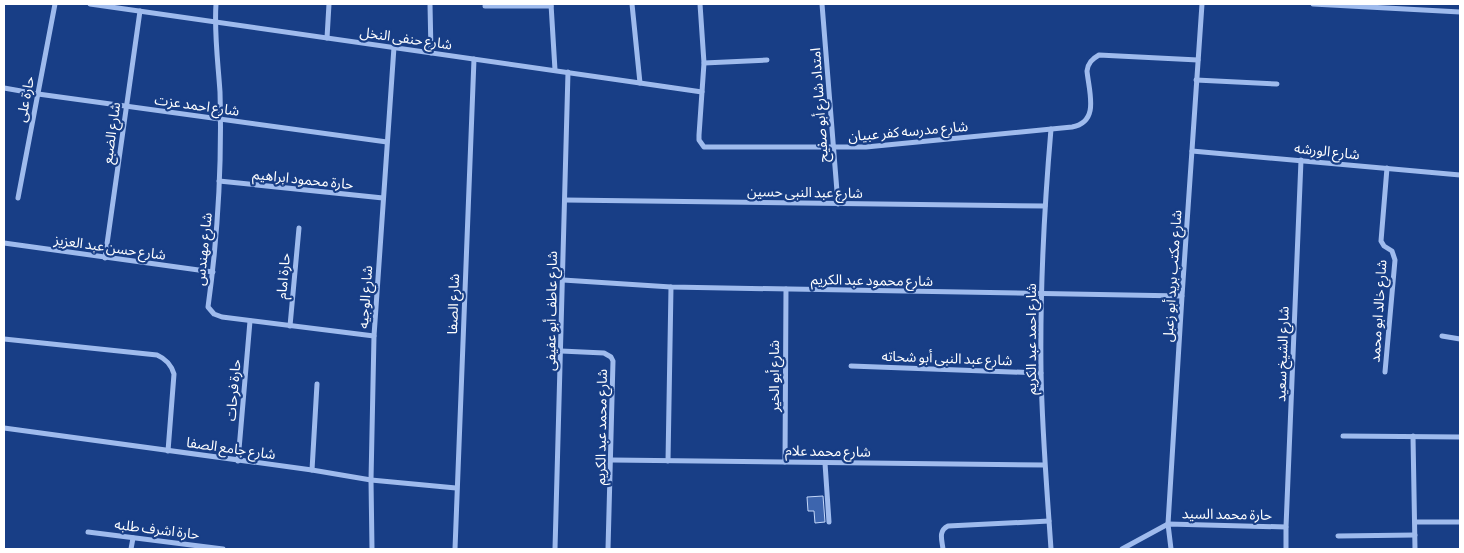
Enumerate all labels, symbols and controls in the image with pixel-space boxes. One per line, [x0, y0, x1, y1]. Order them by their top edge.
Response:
street label: شارع حنفى النخل [358, 24, 453, 55]
street label: امتداد شارع أبو صفيح [806, 47, 834, 163]
street label: حارة على [13, 75, 38, 123]
street label: شارع احمد عزت [153, 91, 240, 122]
street label: شارع الضبع [99, 101, 126, 165]
street label: شارع مدرسه كفر عبيان [847, 118, 969, 147]
street label: شارع الورشه [1293, 140, 1360, 165]
street label: حارة محمود ابراهيم [251, 166, 354, 195]
street label: شارع عبد النبى حسين [747, 183, 863, 204]
street label: شارع مكتب بريد أبو زعبل [1159, 209, 1188, 343]
street label: شارع مهندس [191, 212, 218, 287]
street label: شارع حسن عبد العزيز [52, 231, 167, 266]
street label: شارع عاطف أبو عفيفى [541, 251, 563, 371]
street label: حارة امام [273, 252, 296, 300]
street label: شارع خالد ابو محمد [1366, 259, 1393, 363]
street label: شارع الوجيه [355, 265, 378, 329]
street label: شارع محمود عبد الكريم [811, 271, 933, 292]
street label: شارع الصفا [444, 273, 465, 335]
street label: شارع احمد عبد الكريم [1023, 283, 1042, 395]
street label: شارع الشيخ سعيد [1272, 306, 1295, 402]
street label: شارع أبو الخير [765, 340, 785, 413]
street label: شارع عبد النبى أبو شحاته [881, 347, 1013, 371]
street label: حارة فرحات [222, 358, 245, 422]
street label: شارع محمد عبد الكريم [592, 369, 613, 485]
street label: شارع جامع الصفا [185, 434, 277, 465]
street label: شارع محمد علام [785, 442, 871, 463]
street label: حارة محمد السيد [1182, 505, 1272, 524]
street label: حارة اشرف طلبه [113, 516, 200, 543]

